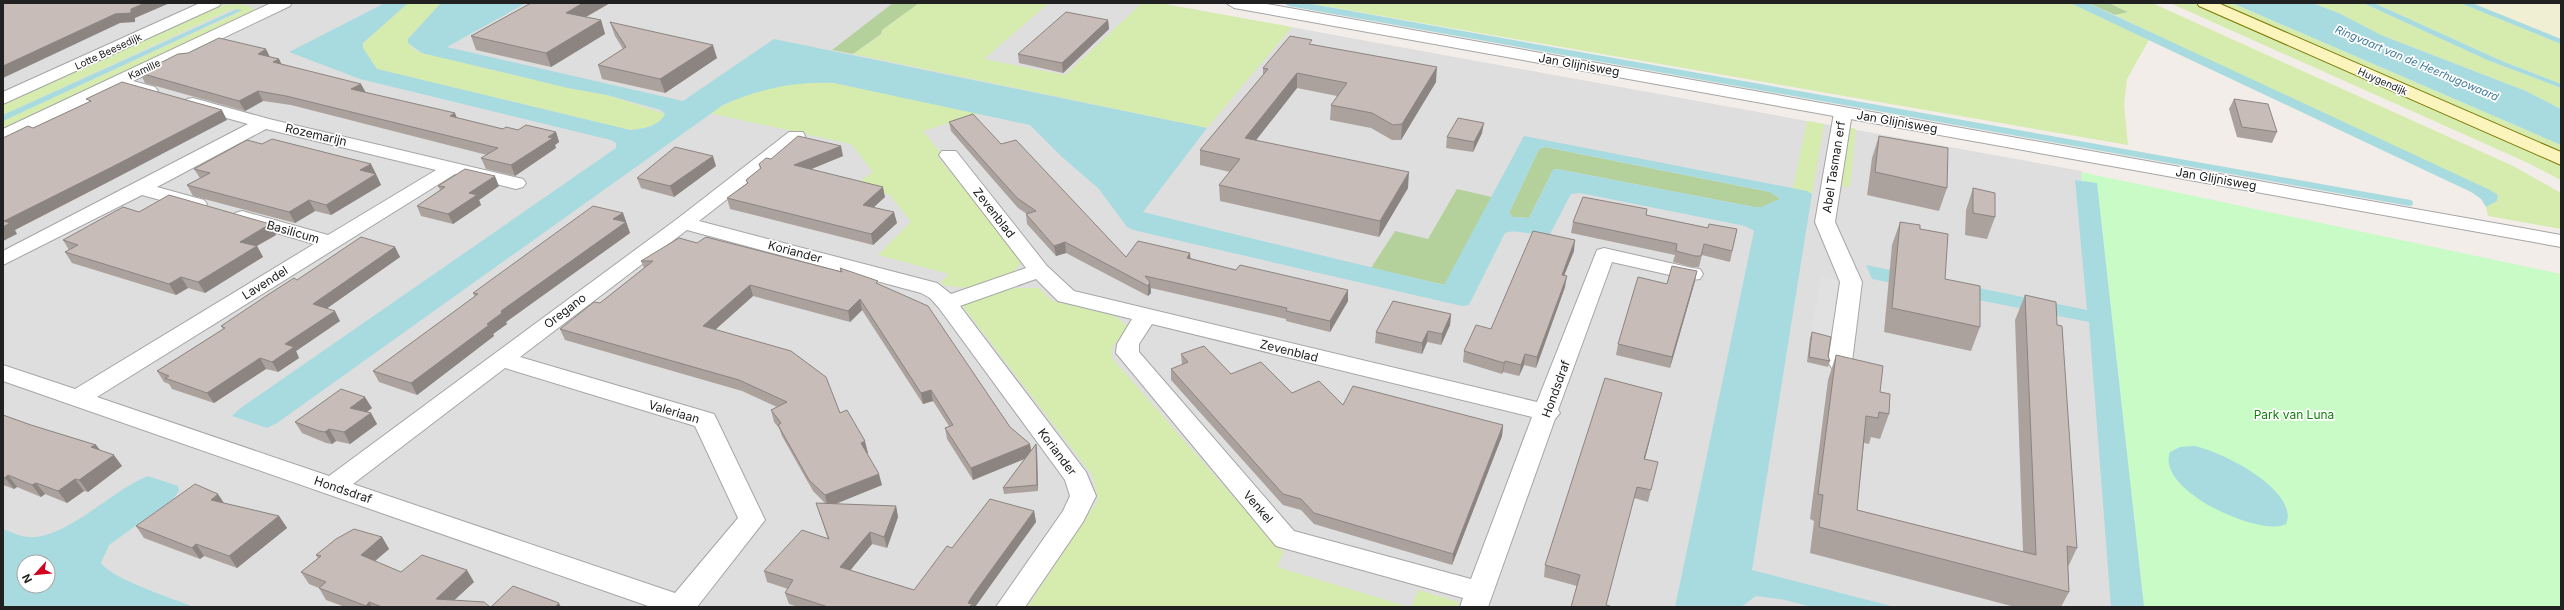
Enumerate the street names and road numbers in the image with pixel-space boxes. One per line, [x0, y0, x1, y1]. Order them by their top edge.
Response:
street label: Lotte Beesedijk [73, 30, 144, 72]
street label: Jan Glijnisweg [1537, 50, 1621, 79]
street label: Kamille [126, 56, 162, 82]
street label: Huygendijk [2356, 65, 2410, 97]
street label: Jan Glijnisweg [1855, 107, 1939, 136]
street label: Abel Tasman erf [1819, 119, 1848, 214]
street label: Rozemarijn [284, 120, 348, 149]
street label: Jan Glijnisweg [2174, 164, 2258, 193]
street label: Zevenblad [970, 185, 1019, 241]
street label: Basilicum [265, 217, 321, 246]
street label: Koriander [767, 237, 824, 266]
street label: Lavendel [239, 263, 290, 303]
street label: Oregano [541, 290, 589, 331]
street label: Zevenblad [1259, 336, 1320, 365]
street label: Hondsdraf [1538, 358, 1573, 420]
street label: Valeriaan [647, 397, 701, 426]
street label: Koriander [1035, 425, 1080, 479]
street label: Hondsdraf [312, 473, 374, 507]
street label: Venkel [1240, 487, 1276, 526]

